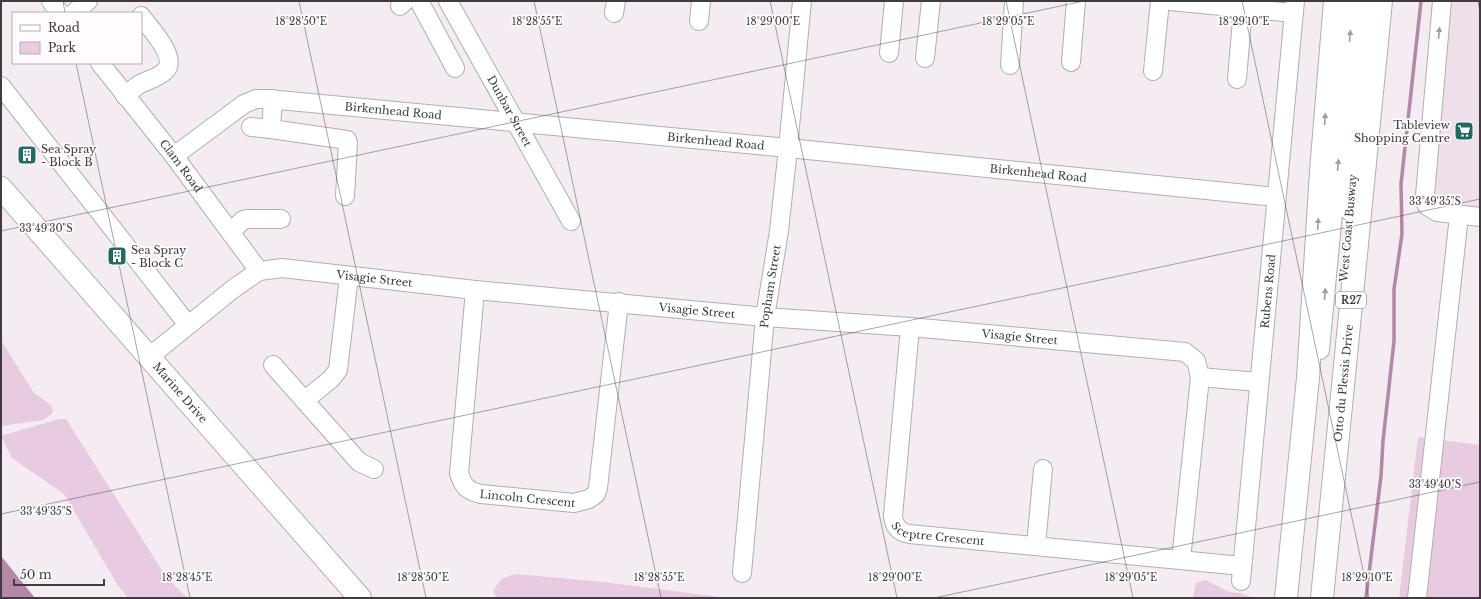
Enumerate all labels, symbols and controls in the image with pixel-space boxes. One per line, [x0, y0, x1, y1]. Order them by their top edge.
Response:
legend [12, 12, 142, 64]
text: 18°28'50"E [275, 15, 327, 28]
text: 18°28'55"E [512, 15, 562, 28]
text: 18°29'00"E [746, 15, 800, 28]
text: 18°29'05"E [982, 15, 1034, 28]
text: 18°29'10"E [1218, 15, 1270, 28]
text: Road [48, 20, 80, 35]
one-way arrow [1436, 27, 1443, 39]
one-way arrow [1347, 30, 1353, 42]
text: Park [48, 40, 76, 55]
street label: Dunbar Street [484, 73, 535, 150]
street label: Birkenhead Road [344, 99, 443, 122]
one-way arrow [1321, 112, 1328, 125]
place label: Tableview Shopping Centre [1354, 118, 1451, 145]
supermarket icon: Tableview Shopping Centre [1453, 120, 1475, 142]
street label: Birkenhead Road [667, 130, 766, 153]
street label: Clam Road [157, 137, 206, 196]
place label: Sea Spray - Block B [41, 142, 96, 169]
building icon: Sea Spray - Block B [16, 144, 38, 166]
one-way arrow [1334, 159, 1341, 171]
street label: Birkenhead Road [989, 161, 1088, 185]
street label: West Coast Busway [1336, 174, 1360, 283]
text: 33°49'35"S [1409, 195, 1461, 208]
one-way arrow [1314, 218, 1321, 230]
text: 33°49'30"S [19, 222, 73, 235]
place label: Sea Spray - Block C [131, 243, 186, 270]
street label: Popham Street [757, 243, 784, 328]
building icon: Sea Spray - Block C [106, 245, 128, 267]
street label: Rubens Road [1258, 253, 1278, 329]
street label: Visagie Street [335, 267, 414, 290]
one-way arrow [1322, 288, 1329, 300]
road number: R27 [1336, 292, 1366, 308]
street label: Visagie Street [657, 300, 736, 321]
street label: Otto du Plessis Drive [1330, 324, 1356, 442]
street label: Visagie Street [980, 326, 1059, 347]
street label: Marine Drive [150, 360, 210, 426]
text: 33°49'40"S [1409, 478, 1461, 491]
street label: Lincoln Crescent [479, 487, 577, 510]
text: 33°49'35"S [20, 505, 72, 518]
street label: Sceptre Crescent [888, 519, 986, 548]
scale bar [14, 561, 104, 587]
text: 50 m [20, 567, 52, 582]
text: 18°28'45"E [162, 571, 212, 584]
text: 18°28'50"E [397, 571, 449, 584]
text: 18°28'55"E [634, 571, 684, 584]
text: 18°29'00"E [868, 571, 922, 584]
text: 18°29'05"E [1105, 571, 1157, 584]
text: 18°29'10"E [1341, 571, 1393, 584]

